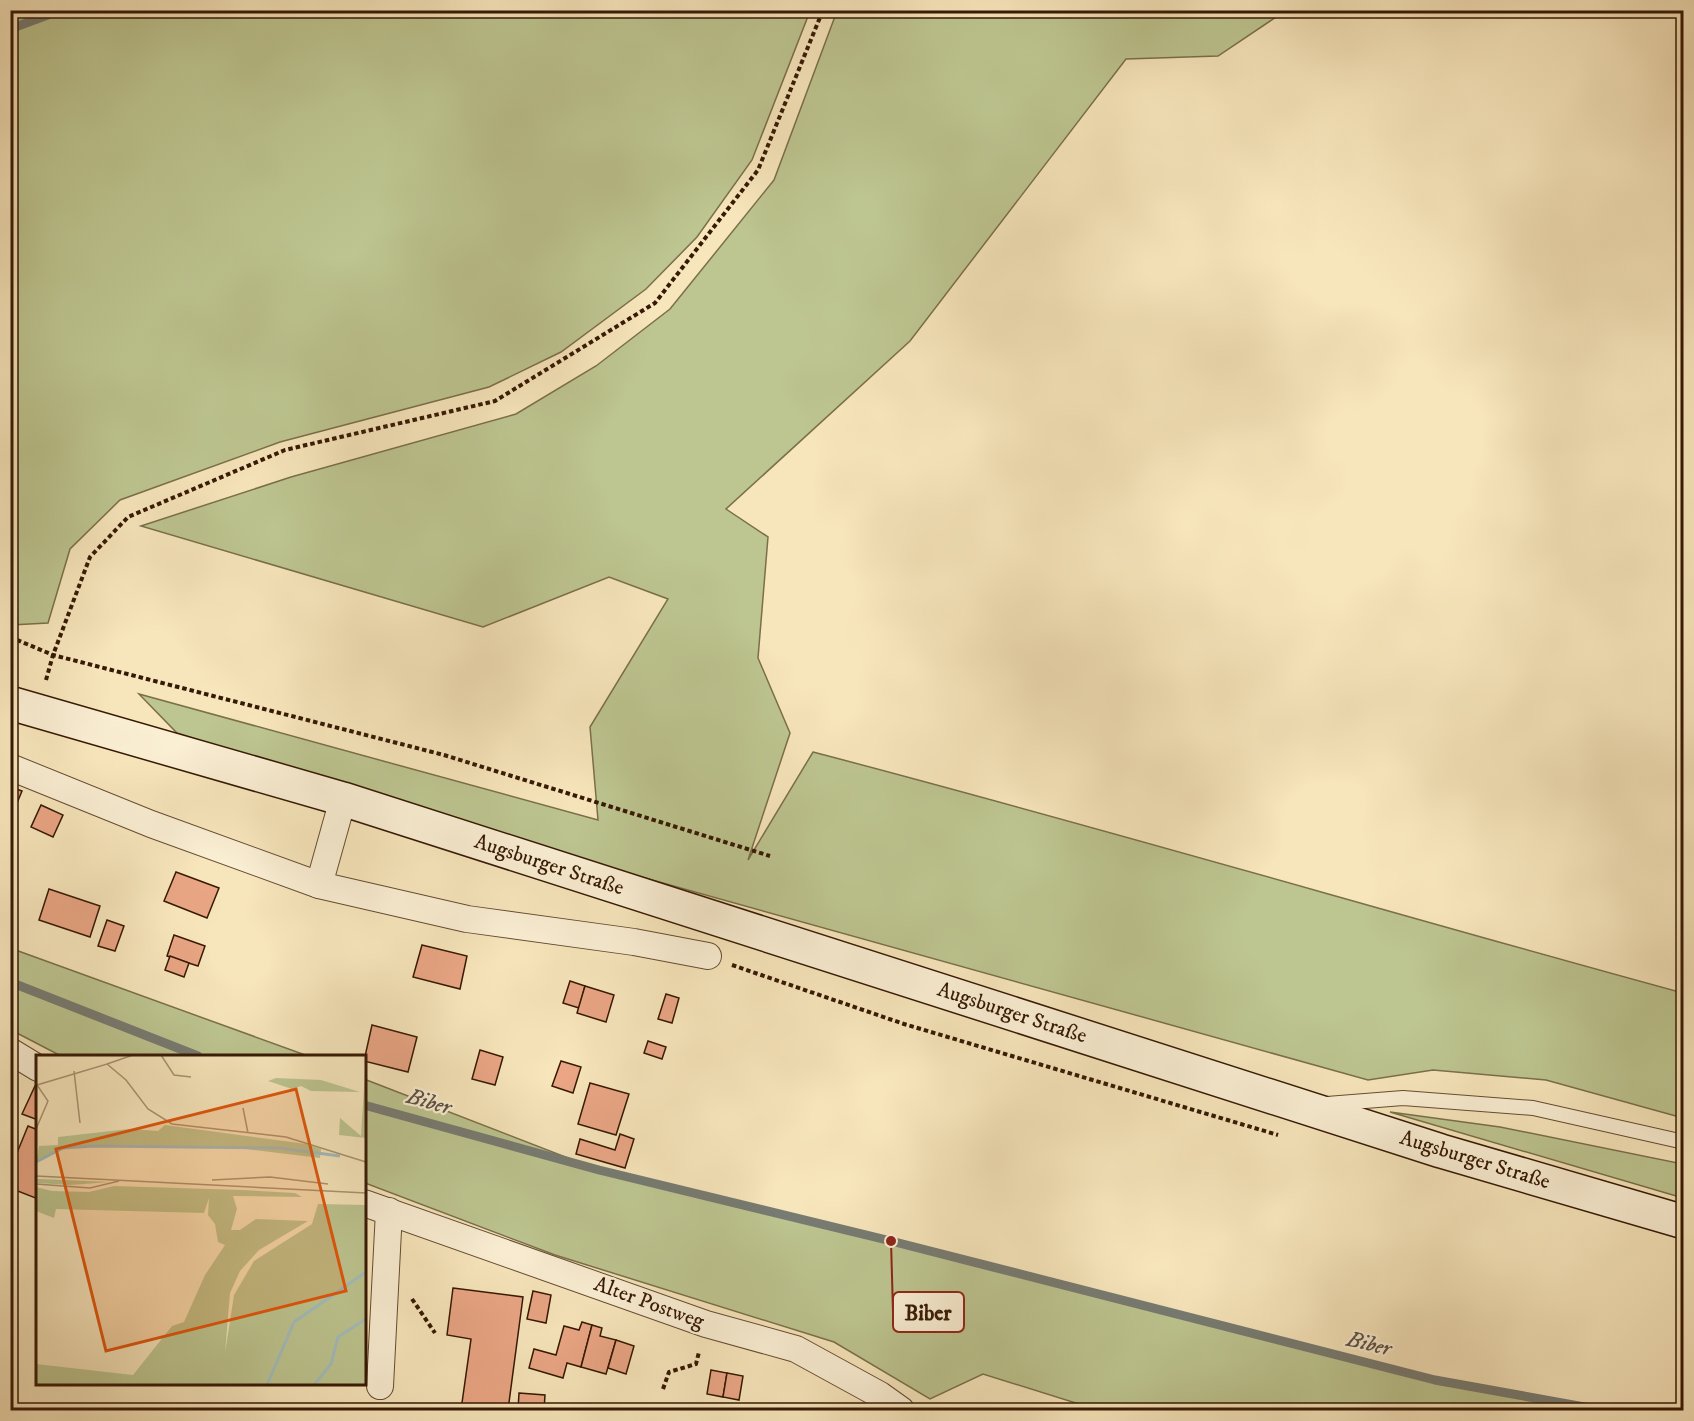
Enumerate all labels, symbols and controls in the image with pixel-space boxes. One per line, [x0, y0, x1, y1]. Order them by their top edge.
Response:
street label: Augsburger Straße [471, 829, 627, 902]
street label: Augsburger Straße [934, 977, 1090, 1050]
inset map [36, 1055, 366, 1385]
water label: Biber [403, 1083, 456, 1122]
street label: Augsburger Straße [1397, 1125, 1554, 1195]
street label: Alter Postweg [590, 1271, 708, 1335]
callout: Biber [893, 1292, 964, 1332]
text: Biber [904, 1300, 952, 1327]
water label: Biber [1343, 1325, 1396, 1363]

